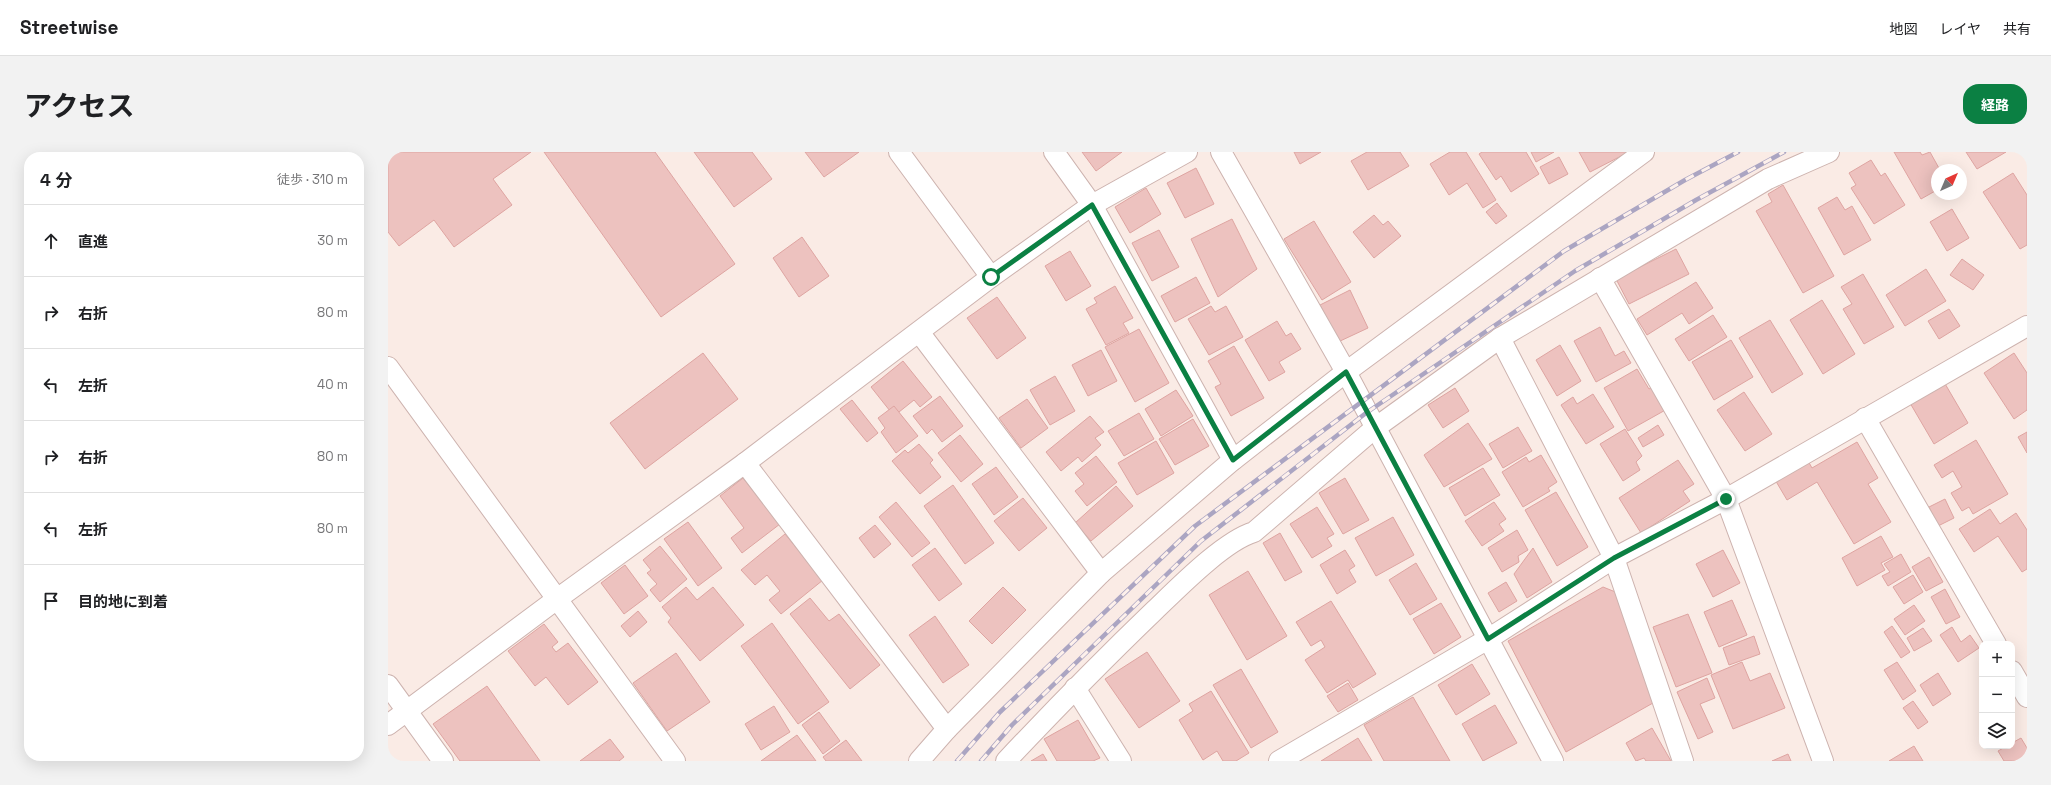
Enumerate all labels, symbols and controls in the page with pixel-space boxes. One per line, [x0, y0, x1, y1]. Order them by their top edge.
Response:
text: Streetwise [20, 15, 119, 40]
text: 地図 [1889, 20, 1917, 38]
text: レイヤ [1939, 20, 1981, 38]
text: 共有 [2003, 20, 2031, 38]
button: 経路 [1963, 84, 2027, 124]
text: アクセス [24, 88, 135, 124]
north arrow [1931, 164, 1967, 200]
text: 4 分 [40, 169, 72, 191]
text: 徒歩 · 310 m [277, 171, 348, 188]
icon: ahead [40, 230, 62, 252]
text: 直進 [78, 232, 108, 251]
text: 30 m [317, 232, 348, 249]
route start [982, 268, 1000, 286]
icon: right [40, 302, 62, 324]
text: 右折 [78, 304, 108, 323]
text: 80 m [317, 304, 348, 321]
icon: left [40, 374, 62, 396]
text: 左折 [78, 376, 108, 395]
text: 40 m [317, 376, 348, 393]
icon: right [40, 446, 62, 468]
text: 右折 [78, 448, 108, 467]
text: 80 m [317, 448, 348, 465]
route end [1717, 490, 1735, 508]
icon: left [40, 518, 62, 540]
text: 左折 [78, 520, 108, 539]
text: 80 m [317, 520, 348, 537]
icon: arrive [40, 590, 62, 612]
text: 目的地に到着 [78, 592, 168, 611]
map controls [1979, 641, 2015, 749]
button: + [1979, 641, 2015, 677]
button: − [1979, 677, 2015, 713]
button: layers [1979, 713, 2015, 749]

